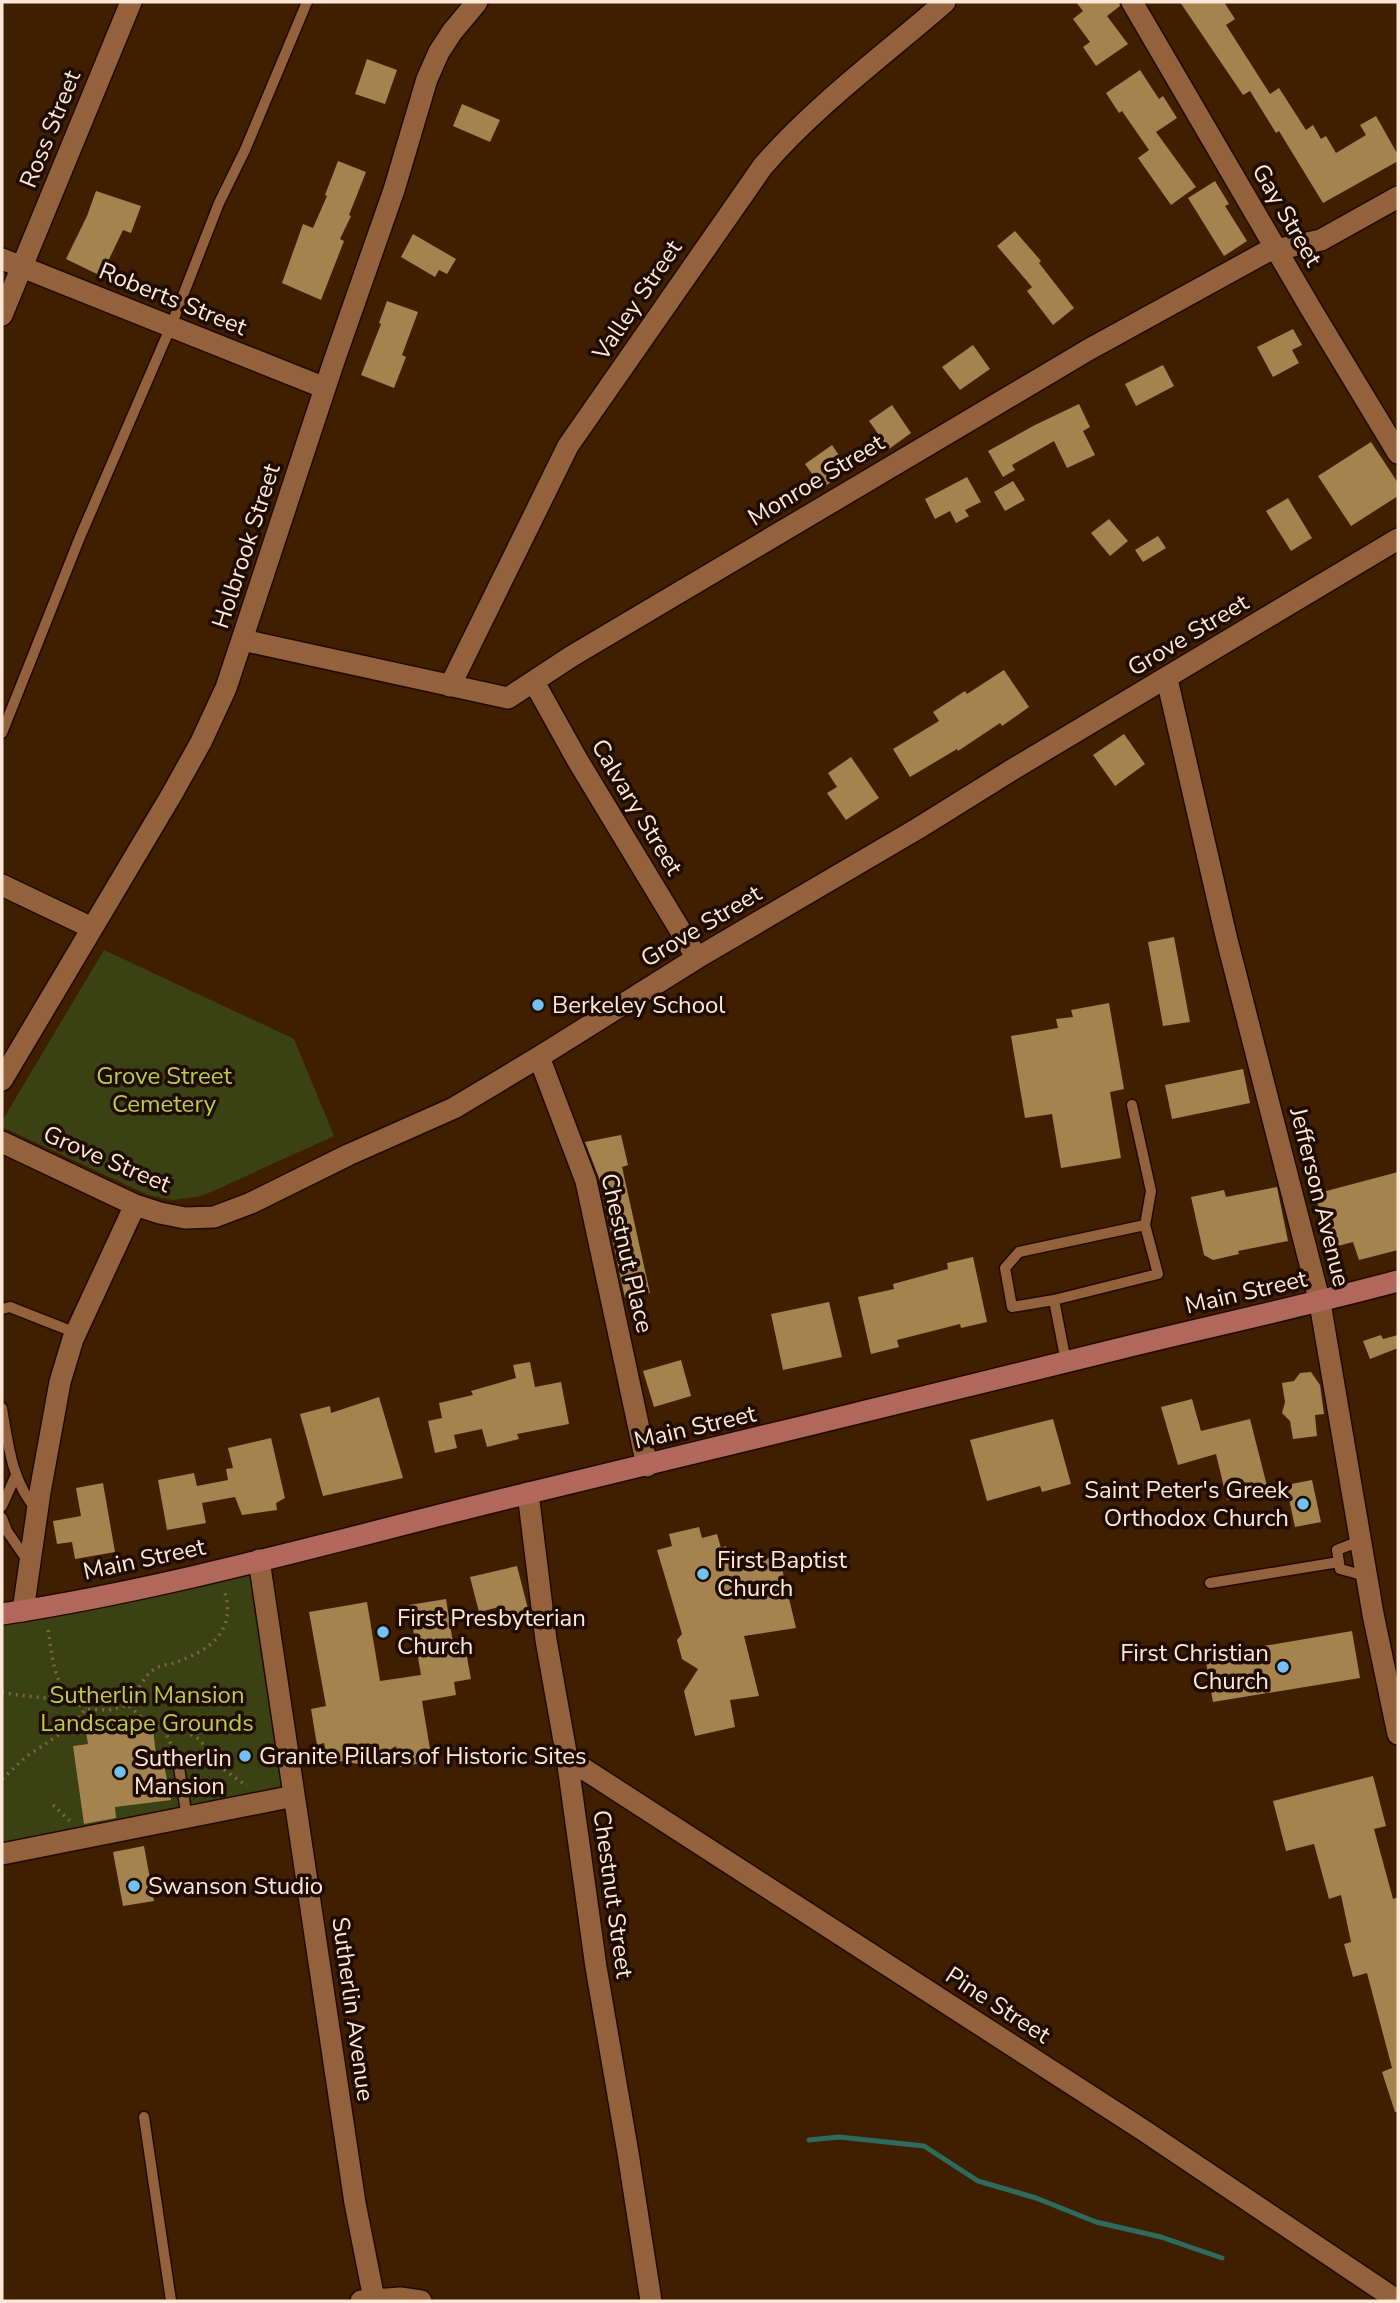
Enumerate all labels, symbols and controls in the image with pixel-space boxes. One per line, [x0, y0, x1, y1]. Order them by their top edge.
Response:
street label: Ross Street [12, 65, 88, 192]
street label: Gay Street [1245, 158, 1330, 273]
street label: Valley Street [584, 233, 689, 367]
street label: Roberts Street [94, 255, 252, 343]
street label: Monroe Street [742, 426, 891, 533]
street label: Holbrook Street [204, 459, 288, 632]
street label: Grove Street [1122, 586, 1255, 684]
street label: Calvary Street [584, 733, 691, 882]
street label: Grove Street [635, 877, 768, 975]
place label: Berkeley School [552, 989, 725, 1021]
marker: Berkeley School [530, 997, 546, 1013]
park label: Grove Street Cemetery [96, 1060, 232, 1120]
street label: Jefferson Avenue [1282, 1103, 1358, 1290]
street label: Grove Street [38, 1118, 176, 1200]
street label: Chestnut Place [593, 1170, 661, 1336]
street label: Main Street [1182, 1262, 1311, 1322]
street label: Main Street [631, 1397, 760, 1457]
place label: Saint Peter's Greek Orthodox Church [1084, 1474, 1290, 1534]
marker: Saint Peter's Greek Orthodox Church [1295, 1496, 1311, 1512]
street label: Main Street [80, 1530, 209, 1588]
place label: First Baptist Church [717, 1544, 847, 1604]
marker: First Baptist Church [695, 1566, 711, 1582]
place label: First Presbyterian Church [397, 1602, 586, 1662]
marker: First Presbyterian Church [375, 1624, 391, 1640]
place label: First Christian Church [1120, 1637, 1269, 1697]
marker: First Christian Church [1275, 1659, 1291, 1675]
park label: Sutherlin Mansion Landscape Grounds [40, 1679, 254, 1739]
place label: Granite Pillars of Historic Sites [259, 1740, 587, 1772]
place label: Sutherlin Mansion [134, 1742, 232, 1802]
marker: Granite Pillars of Historic Sites [237, 1748, 253, 1764]
marker: Sutherlin Mansion [112, 1764, 128, 1780]
street label: Chestnut Street [585, 1808, 641, 1981]
place label: Swanson Studio [148, 1870, 323, 1902]
marker: Swanson Studio [126, 1878, 142, 1894]
street label: Sutherlin Avenue [324, 1915, 382, 2103]
street label: Pine Street [939, 1959, 1057, 2051]

